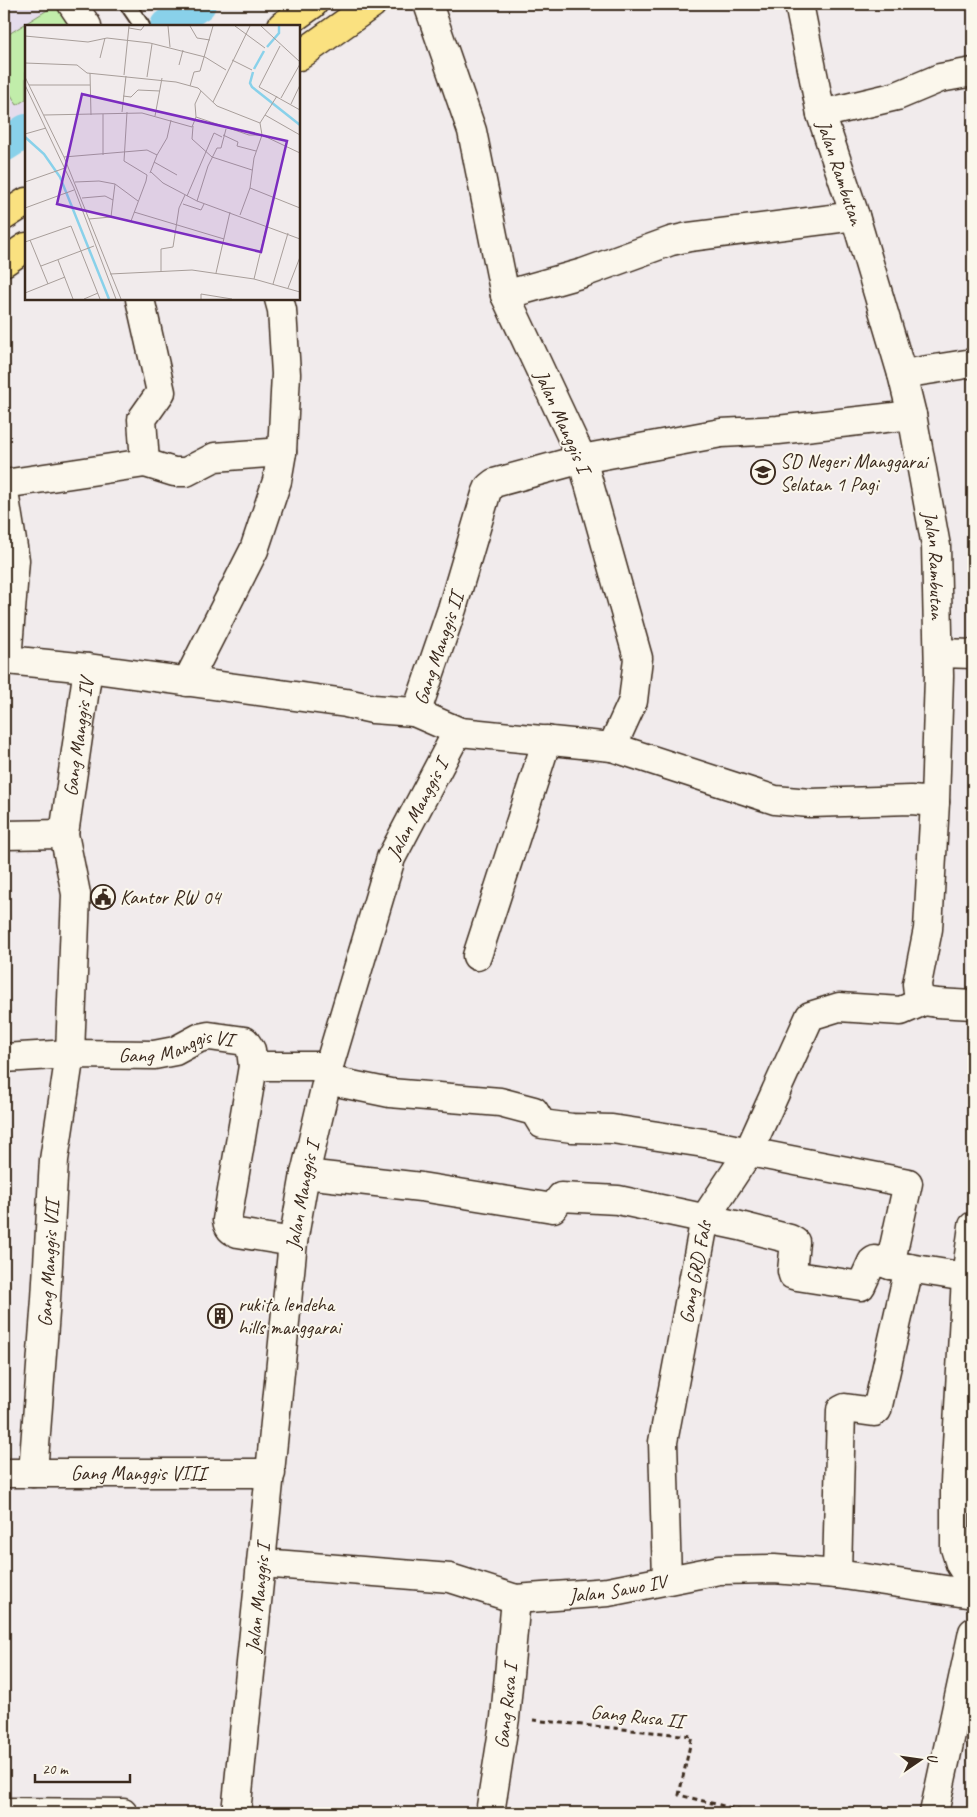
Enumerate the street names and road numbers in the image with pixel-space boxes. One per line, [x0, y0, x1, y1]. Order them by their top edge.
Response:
street label: Jalan Rambutan [811, 116, 869, 229]
street label: Jalan Manggis I [529, 365, 598, 481]
street label: Jalan Rambutan [917, 508, 950, 621]
street label: Gang Manggis II [408, 586, 470, 708]
street label: Gang Manggis IV [58, 672, 100, 798]
street label: Jalan Manggis I [380, 751, 456, 864]
street label: Gang Manggis VI [119, 1024, 240, 1068]
street label: Jalan Manggis I [280, 1135, 326, 1252]
street label: Gang Manggis VII [32, 1196, 65, 1328]
street label: Gang GRD Fals [674, 1217, 718, 1325]
street label: Gang Manggis VIII [71, 1461, 209, 1486]
street label: Jalan Manggis I [240, 1538, 276, 1655]
street label: Jalan Sawo IV [567, 1568, 672, 1608]
street label: Gang Rusa I [488, 1658, 523, 1750]
street label: Gang Rusa II [589, 1699, 688, 1734]

